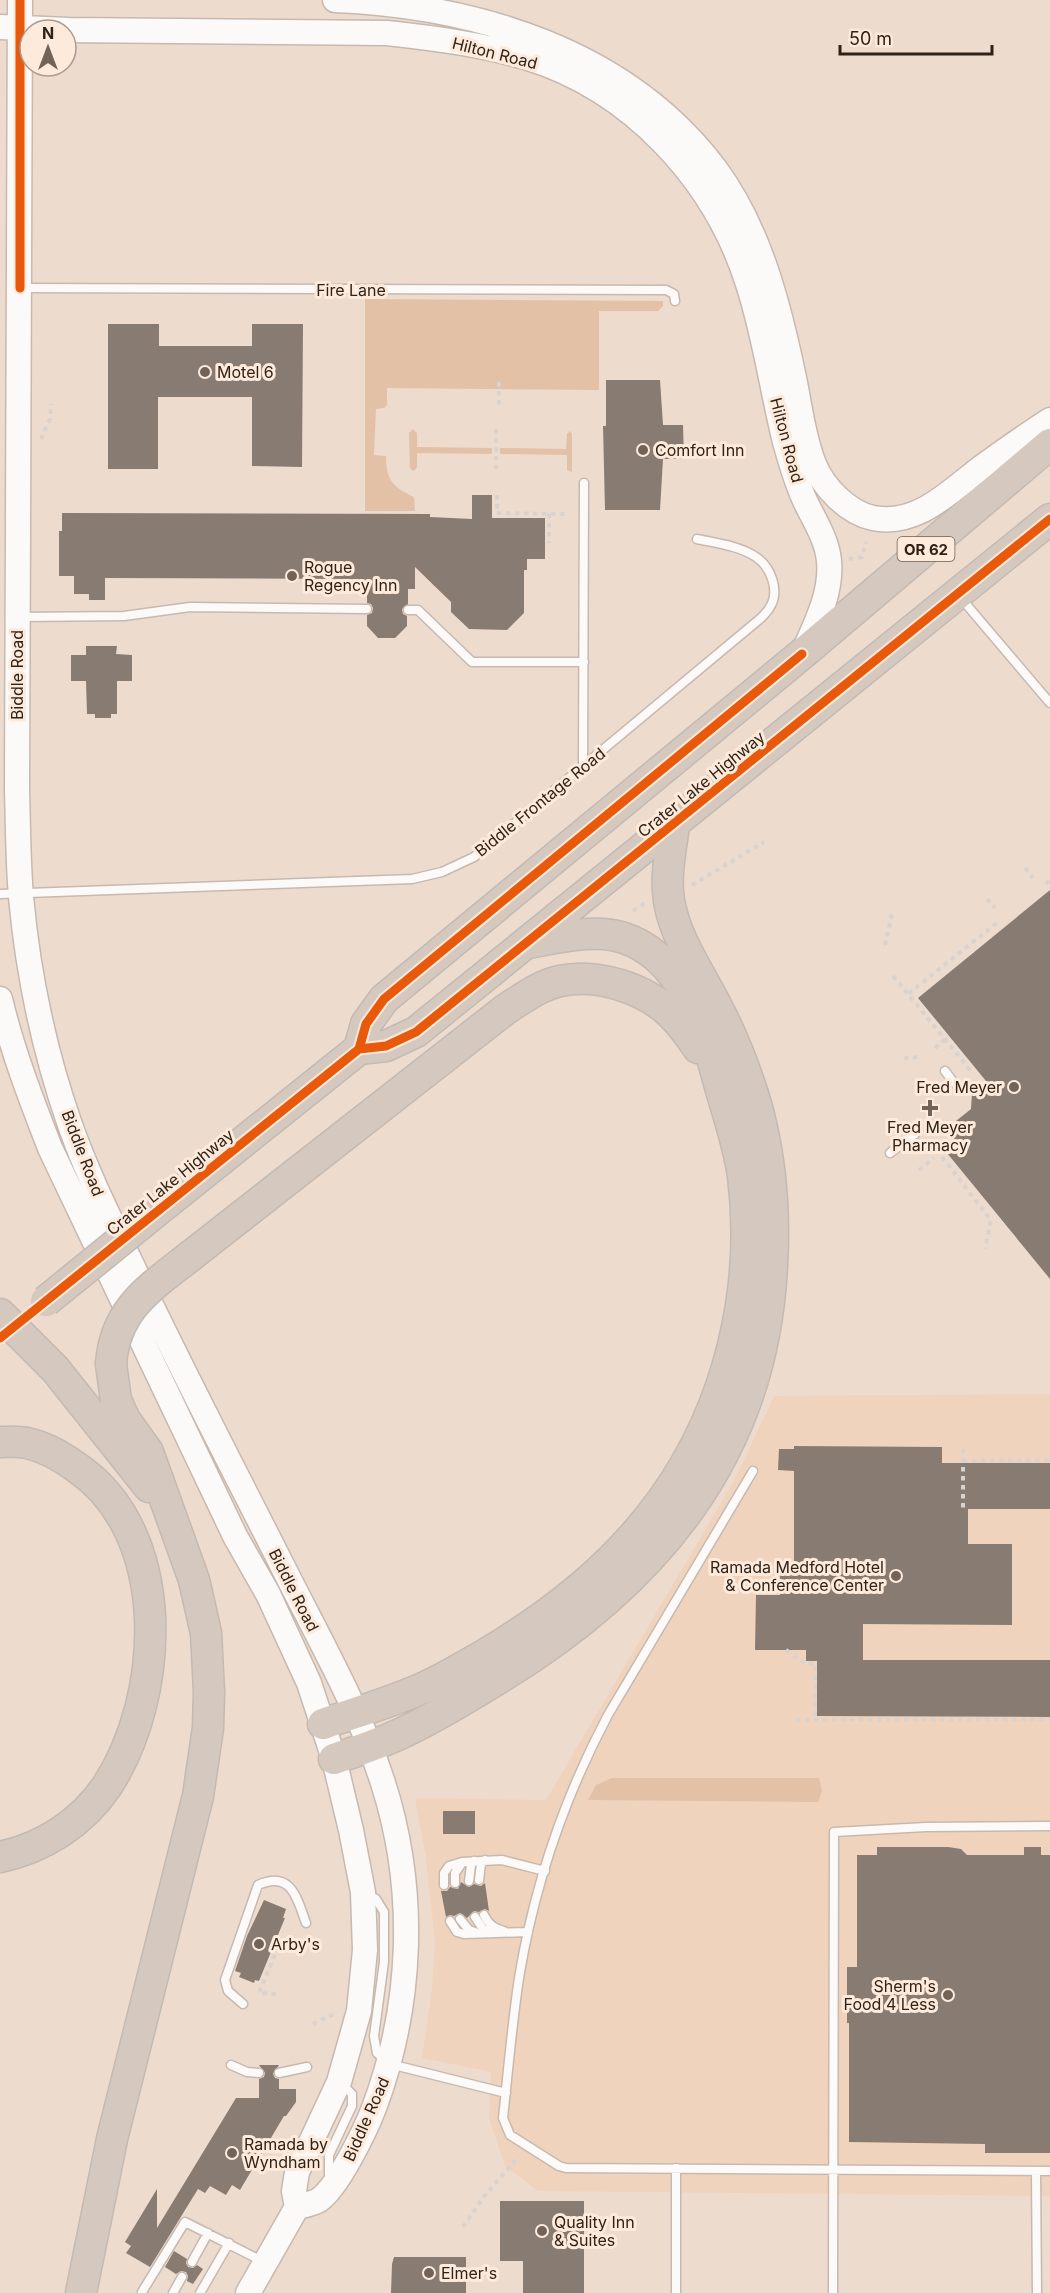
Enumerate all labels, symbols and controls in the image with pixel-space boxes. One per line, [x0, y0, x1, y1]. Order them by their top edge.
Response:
north arrow [18, 18, 78, 78]
scale bar [840, 18, 992, 56]
text: N [42, 23, 54, 43]
text: 50 m [849, 28, 892, 49]
street label: Hilton Road [450, 33, 540, 73]
street label: Fire Lane [316, 280, 386, 300]
place label: Motel 6 [217, 362, 274, 382]
marker: Motel 6 [198, 365, 212, 379]
street label: Hilton Road [766, 395, 808, 485]
place label: Comfort Inn [655, 440, 745, 460]
marker: Comfort Inn [636, 443, 650, 457]
road number: OR 62 [898, 537, 954, 561]
place label: Rogue Regency Inn [304, 557, 398, 595]
marker: Rogue Regency Inn [285, 569, 299, 583]
street label: Biddle Road [7, 630, 27, 720]
street label: Crater Lake Highway [633, 727, 769, 841]
street label: Biddle Frontage Road [471, 743, 609, 861]
place label: Fred Meyer [916, 1077, 1002, 1097]
marker: Fred Meyer [1007, 1080, 1021, 1094]
marker: Fred Meyer Pharmacy [923, 1101, 937, 1115]
street label: Biddle Road [57, 1107, 109, 1199]
place label: Fred Meyer Pharmacy [887, 1117, 973, 1155]
street label: Crater Lake Highway [102, 1125, 238, 1239]
street label: Biddle Road [265, 1545, 323, 1635]
place label: Ramada Medford Hotel & Conference Center [710, 1557, 884, 1595]
marker: Ramada Medford Hotel & Conference Center [889, 1569, 903, 1583]
place label: Arby's [271, 1934, 320, 1954]
marker: Arby's [252, 1937, 266, 1951]
place label: Sherm's Food 4 Less [844, 1976, 936, 2014]
marker: Sherm's Food 4 Less [941, 1988, 955, 2002]
street label: Biddle Road [339, 2074, 393, 2164]
place label: Ramada by Wyndham [244, 2134, 328, 2172]
marker: Ramada by Wyndham [225, 2146, 239, 2160]
place label: Quality Inn & Suites [554, 2212, 635, 2250]
marker: Quality Inn & Suites [535, 2224, 549, 2238]
place label: Elmer's [441, 2263, 497, 2283]
marker: Elmer's [422, 2266, 436, 2280]

